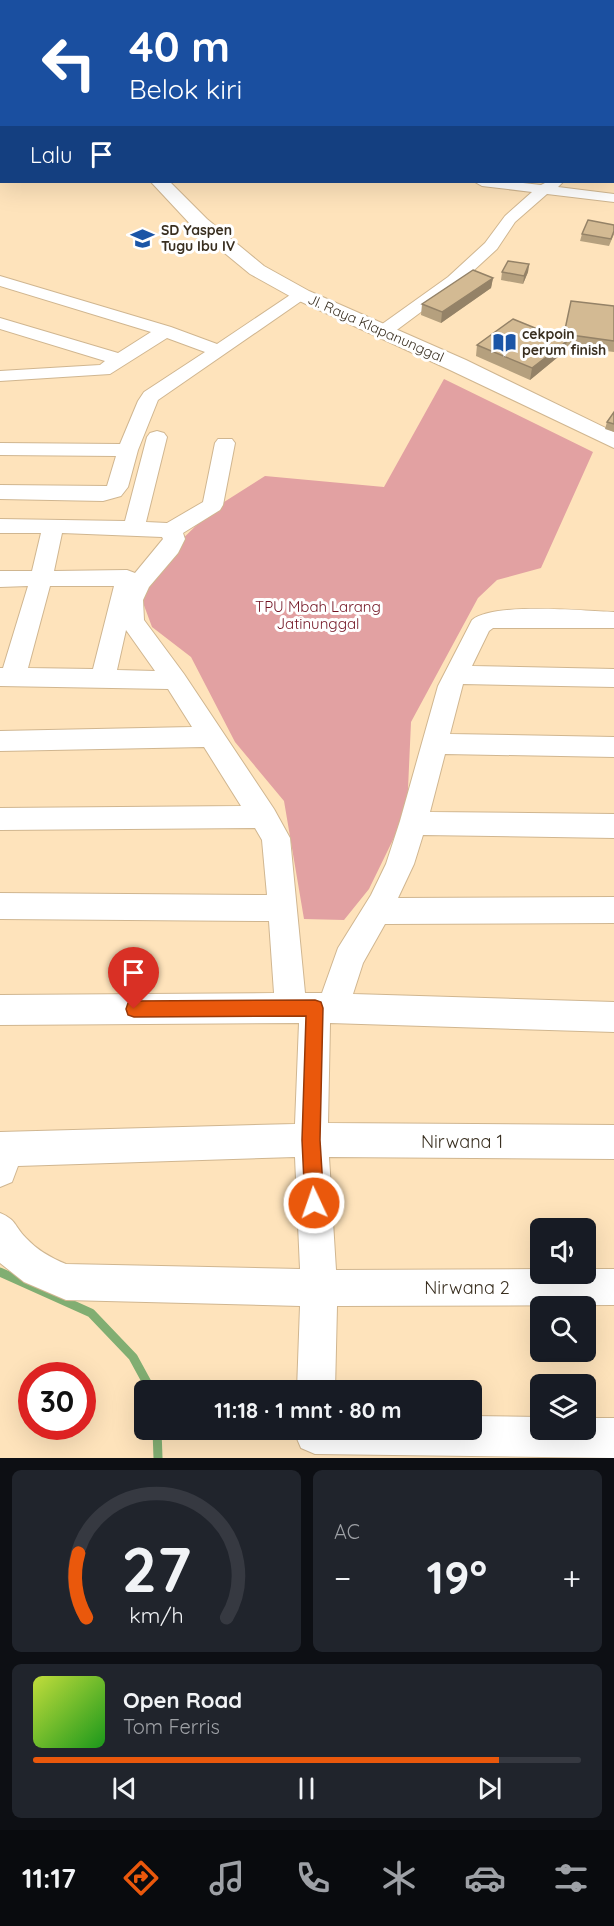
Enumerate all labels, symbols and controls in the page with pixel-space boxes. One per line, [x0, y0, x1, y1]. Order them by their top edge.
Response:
text: 40 m [129, 20, 230, 73]
icon: left [30, 24, 108, 102]
text: Belok kiri [129, 72, 242, 106]
icon: arrive [85, 138, 118, 171]
text: Lalu [30, 141, 73, 169]
place label: SD Yaspen Tugu Ibu IV [161, 221, 236, 255]
school or university icon: SD Yaspen Tugu Ibu IV [130, 225, 156, 251]
street label: Jl. Raya Klapanunggal [305, 290, 447, 366]
place label: cekpoin perum finish [522, 325, 606, 359]
library icon: cekpoin perum finish [491, 329, 517, 355]
park label: TPU Mbah Larang Jatinunggal [255, 597, 381, 633]
pin [108, 947, 159, 1009]
icon: arrive [117, 956, 150, 989]
street label: Nirwana 1 [421, 1130, 503, 1153]
position arrow [282, 1171, 346, 1235]
map controls [530, 1218, 596, 1440]
button: sound [530, 1218, 596, 1284]
street label: Nirwana 2 [424, 1276, 510, 1299]
button: search [530, 1296, 596, 1362]
speed limit sign: 30 [18, 1362, 96, 1440]
button: layers [530, 1374, 596, 1440]
text: 11:18 · 1 mnt · 80 m [214, 1396, 402, 1424]
text: AC [334, 1519, 360, 1544]
text: 27 [122, 1530, 191, 1608]
text: 19° [426, 1549, 487, 1605]
text: − [334, 1557, 351, 1598]
text: + [562, 1557, 581, 1598]
text: km/h [129, 1602, 184, 1628]
text: Open Road [123, 1686, 242, 1714]
text: Tom Ferris [123, 1714, 220, 1739]
icon: previous [108, 1772, 141, 1805]
icon: pause [290, 1772, 323, 1805]
icon: next [473, 1772, 506, 1805]
icon: directions [120, 1857, 162, 1899]
icon: music [206, 1857, 248, 1899]
icon: phone [292, 1857, 334, 1899]
icon: climate [378, 1857, 420, 1899]
icon: car [464, 1857, 506, 1899]
icon: filters [550, 1857, 592, 1899]
text: 11:17 [22, 1861, 76, 1895]

